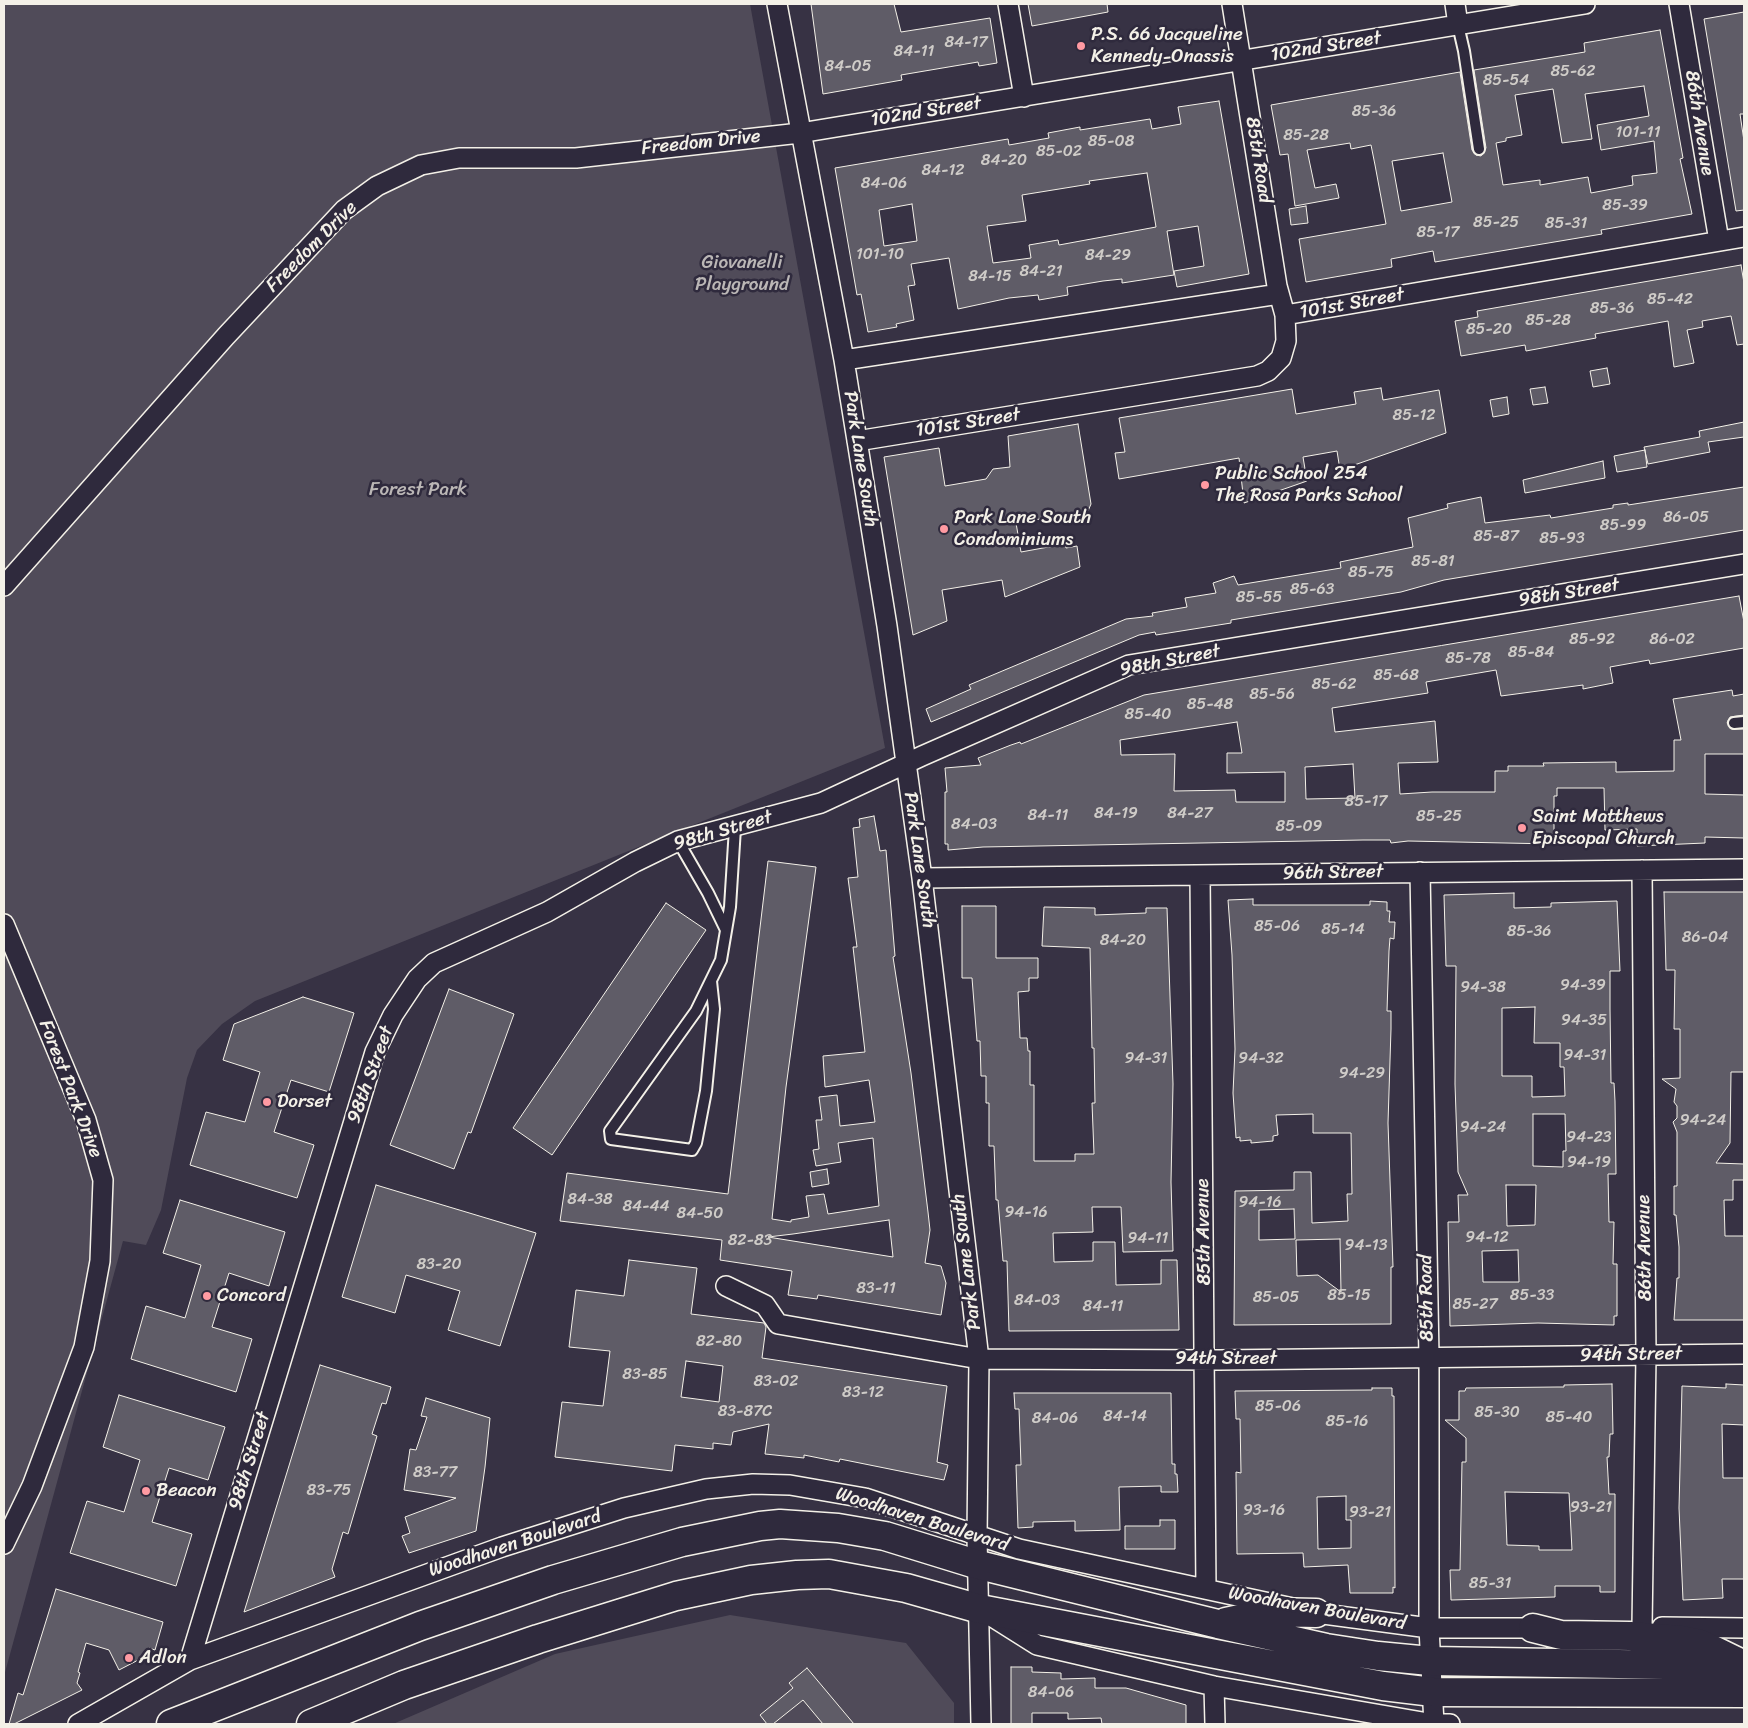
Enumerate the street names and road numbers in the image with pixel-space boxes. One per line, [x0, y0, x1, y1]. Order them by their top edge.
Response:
street label: 102nd Street [1269, 27, 1383, 67]
street label: 86th Avenue [1679, 69, 1719, 177]
street label: 102nd Street [869, 92, 983, 132]
street label: 85th Road [1240, 115, 1276, 205]
street label: Freedom Drive [640, 125, 762, 161]
street label: Freedom Drive [262, 197, 362, 297]
street label: 101st Street [1298, 284, 1406, 324]
street label: Park Lane South [838, 389, 882, 529]
street label: 101st Street [914, 403, 1022, 443]
street label: 98th Street [1517, 574, 1621, 612]
street label: 98th Street [1118, 640, 1222, 682]
street label: Park Lane South [898, 790, 940, 930]
street label: 98th Street [671, 806, 775, 856]
street label: 96th Street [1282, 861, 1384, 885]
street label: Forest Park Drive [33, 1017, 107, 1161]
street label: 98th Street [343, 1023, 399, 1127]
street label: 85th Avenue [1192, 1178, 1216, 1286]
street label: Park Lane South [947, 1193, 987, 1331]
street label: 86th Avenue [1633, 1195, 1657, 1301]
street label: 85th Road [1415, 1254, 1439, 1342]
street label: 94th Street [1580, 1343, 1682, 1367]
street label: 94th Street [1175, 1348, 1277, 1370]
street label: 98th Street [224, 1409, 276, 1513]
street label: Woodhaven Boulevard [833, 1483, 1011, 1557]
street label: Woodhaven Boulevard [426, 1505, 604, 1583]
street label: Woodhaven Boulevard [1226, 1582, 1408, 1636]

